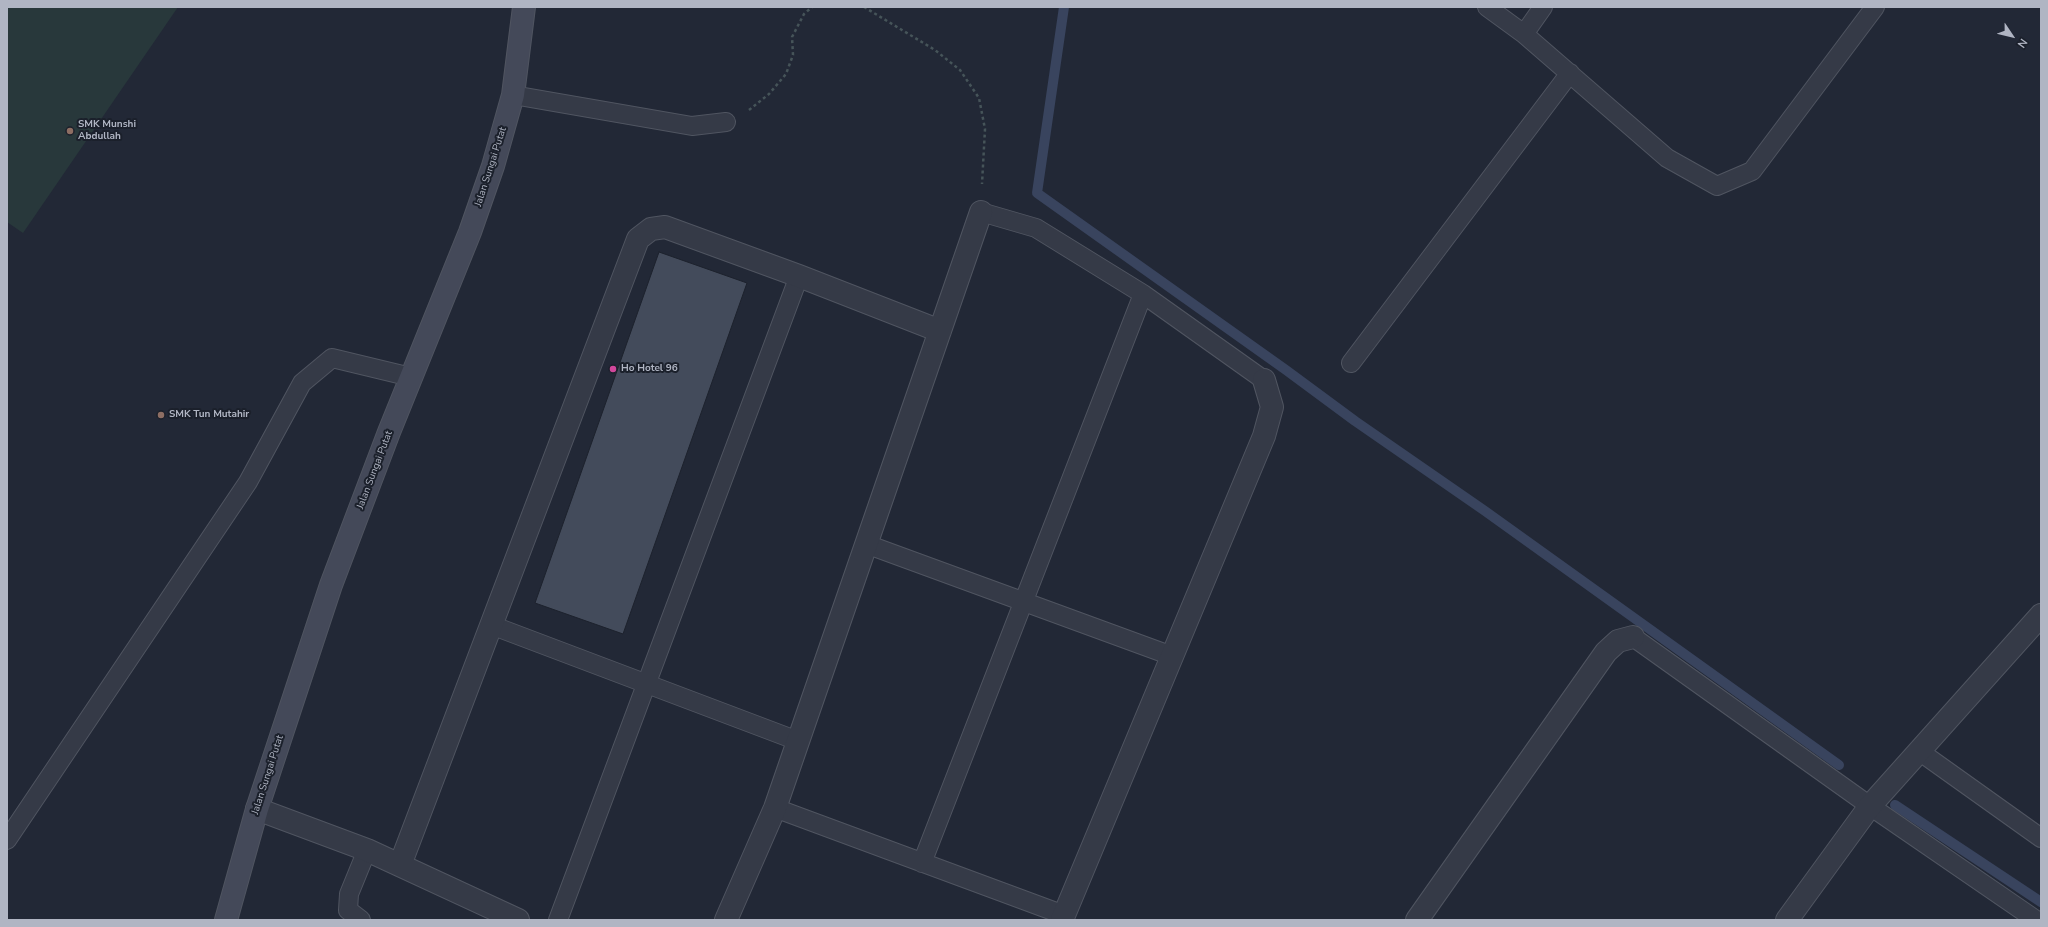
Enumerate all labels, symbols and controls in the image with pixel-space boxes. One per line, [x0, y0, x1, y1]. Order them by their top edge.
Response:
north arrow [1992, 16, 2032, 56]
text: N [2014, 35, 2031, 51]
place label: SMK Munshi Abdullah [78, 119, 136, 142]
marker: SMK Munshi Abdullah [65, 126, 75, 136]
street label: Jalan Sungai Putat [473, 126, 509, 208]
place label: Ho Hotel 96 [621, 363, 678, 375]
marker: Ho Hotel 96 [608, 364, 618, 374]
place label: SMK Tun Mutahir [169, 409, 249, 421]
marker: SMK Tun Mutahir [156, 410, 166, 420]
street label: Jalan Sungai Putat [355, 429, 395, 511]
street label: Jalan Sungai Putat [250, 734, 286, 816]

